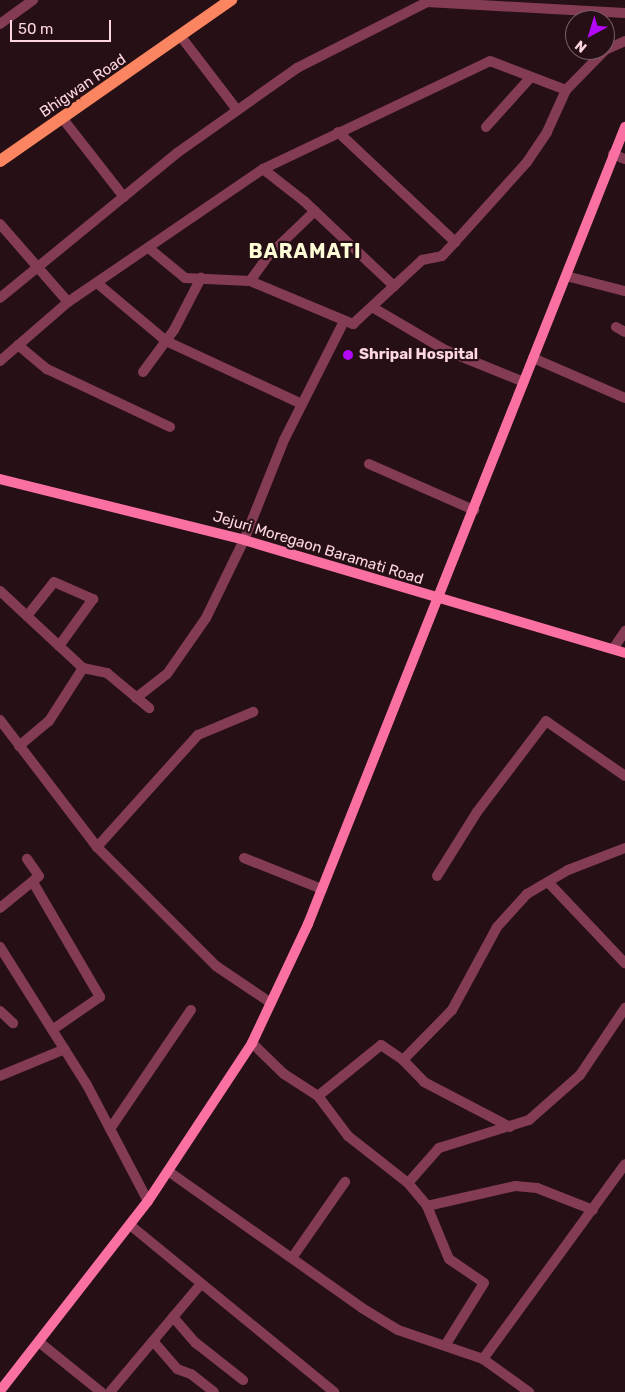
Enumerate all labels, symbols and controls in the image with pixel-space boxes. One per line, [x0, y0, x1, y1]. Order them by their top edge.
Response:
scale bar [12, 10, 114, 42]
north arrow [565, 10, 615, 60]
text: 50 m [18, 20, 53, 38]
text: N [572, 36, 590, 56]
street label: Bhigwan Road [36, 51, 130, 121]
district label: BARAMATI [248, 239, 362, 263]
place label: Shripal Hospital [359, 346, 478, 364]
marker: Shripal Hospital [341, 348, 355, 362]
street label: Jejuri Moregaon Baramati Road [211, 507, 425, 589]

